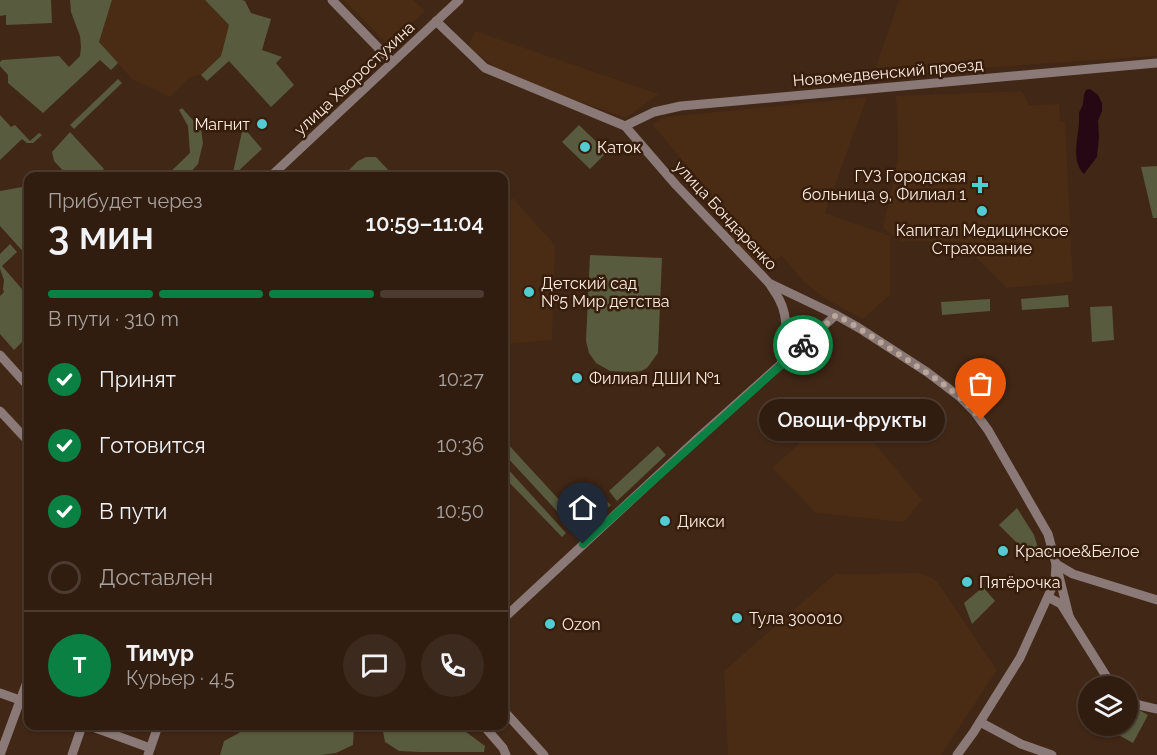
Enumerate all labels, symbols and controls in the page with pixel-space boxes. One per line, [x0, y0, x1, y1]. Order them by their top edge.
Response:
street label: улица Хворостухина [290, 18, 418, 139]
street label: Новомедвенский проезд [792, 55, 984, 90]
place label: Магнит [194, 115, 250, 134]
marker: Магнит [255, 117, 269, 131]
place label: Каток [597, 138, 641, 157]
marker: Каток [578, 140, 592, 154]
street label: улица Бондаренко [670, 157, 781, 274]
place label: ГУЗ Городская больница 9, Филиал 1 [802, 167, 966, 204]
marker: ГУЗ Городская больница 9, Филиал 1 [971, 176, 989, 194]
text: Прибудет через [48, 189, 202, 213]
marker: Капитал Медицинское Страхование [975, 204, 989, 218]
text: 10:59–11:04 [366, 210, 484, 236]
text: 3 мин [48, 212, 154, 258]
place label: Капитал Медицинское Страхование [896, 221, 1068, 258]
place label: Детский сад №5 Мир детства [541, 274, 670, 311]
marker: Детский сад №5 Мир детства [522, 285, 536, 299]
text: В пути · 310 m [48, 307, 179, 331]
courier [773, 315, 833, 375]
icon: bike [787, 329, 820, 362]
pin [955, 358, 1006, 420]
icon: check [48, 363, 81, 396]
text: Принят [99, 366, 176, 392]
text: 10:27 [438, 367, 484, 391]
icon: bag [964, 367, 997, 400]
place label: Филиал ДШИ №1 [589, 369, 721, 388]
marker: Филиал ДШИ №1 [570, 371, 584, 385]
callout: Овощи-фрукты [759, 399, 945, 441]
text: Овощи-фрукты [778, 408, 926, 432]
icon: check [48, 429, 81, 462]
text: Готовится [99, 432, 206, 458]
text: 10:36 [437, 433, 484, 457]
pin [557, 482, 608, 544]
icon: home [566, 491, 599, 524]
icon: check [48, 495, 81, 528]
text: В пути [99, 498, 167, 524]
text: 10:50 [436, 499, 484, 523]
place label: Дикси [677, 512, 725, 531]
marker: Дикси [658, 514, 672, 528]
place label: Красное&Белое [1015, 542, 1139, 561]
marker: Красное&Белое [996, 544, 1010, 558]
text: Доставлен [99, 564, 213, 590]
place label: Пятёрочка [979, 573, 1060, 592]
marker: Пятёрочка [960, 575, 974, 589]
place label: Тула 300010 [749, 609, 843, 628]
marker: Тула 300010 [730, 611, 744, 625]
place label: Ozon [562, 615, 601, 634]
marker: Ozon [543, 617, 557, 631]
button: chat [343, 634, 406, 697]
button: phone [421, 634, 484, 697]
text: Тимур [126, 640, 194, 666]
text: Т [73, 652, 86, 678]
text: Курьер · 4.5 [126, 666, 235, 690]
map controls [1078, 676, 1138, 736]
button: layers [1078, 676, 1138, 736]

